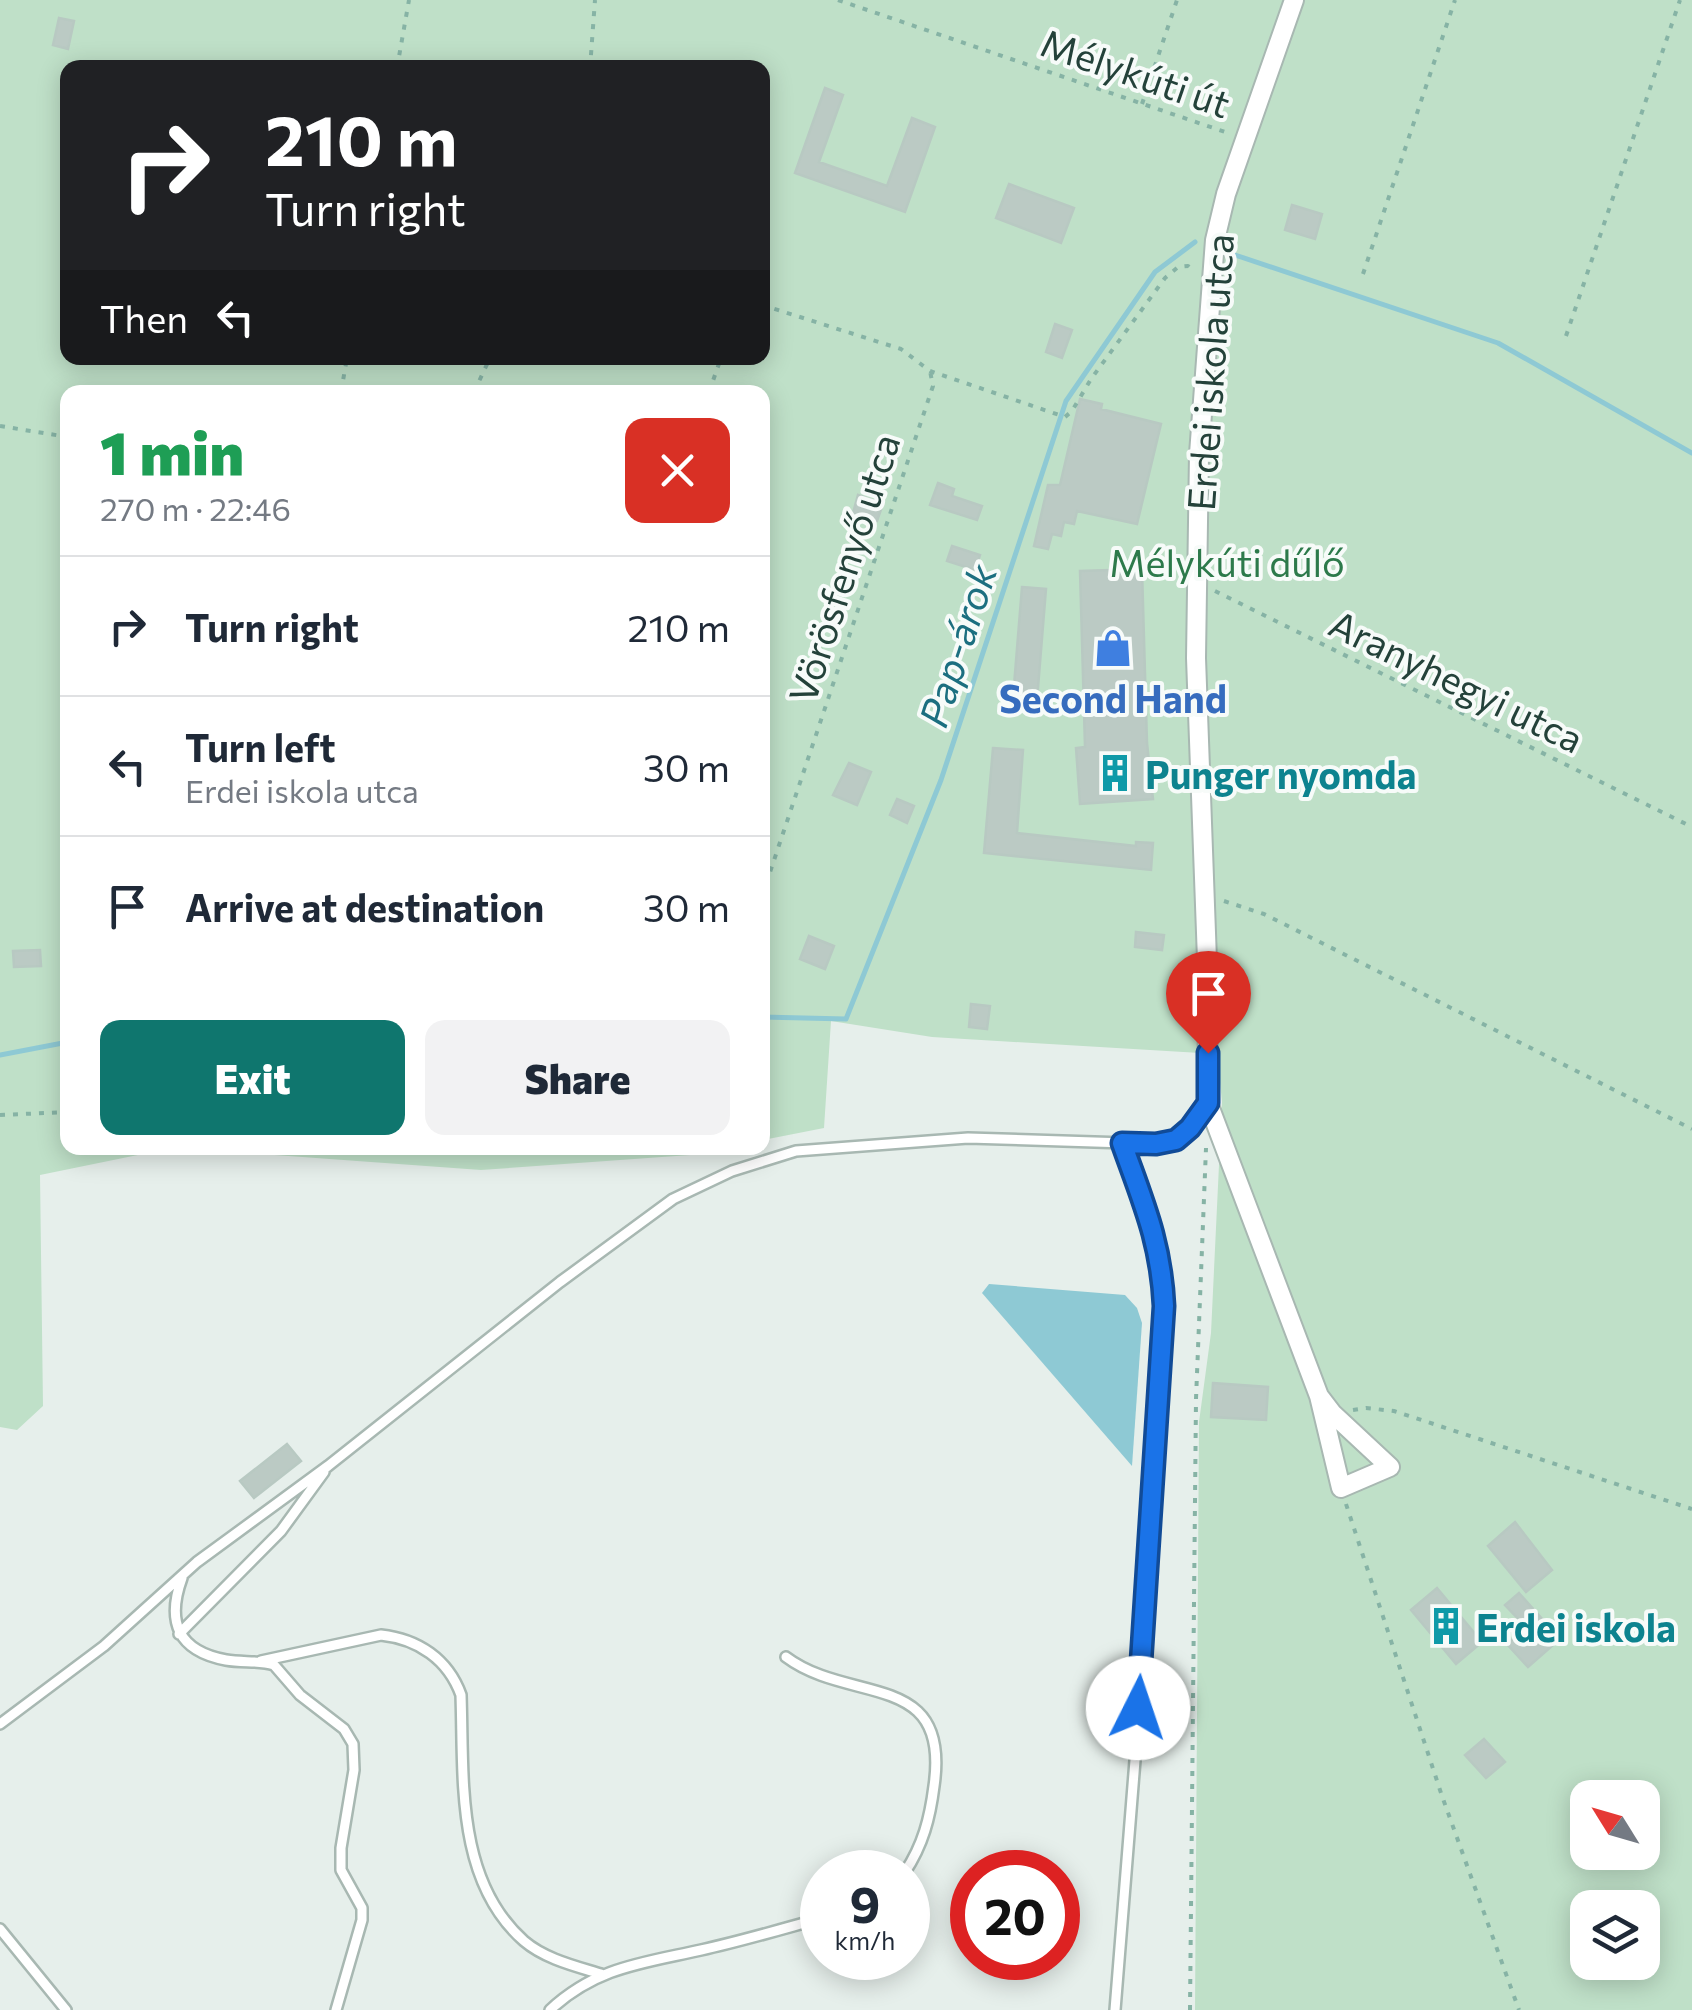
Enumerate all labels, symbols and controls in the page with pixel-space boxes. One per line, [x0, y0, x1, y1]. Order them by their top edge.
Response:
street label: Mélykúti út [1035, 18, 1237, 126]
text: 210 m [265, 95, 457, 180]
icon: right [100, 100, 230, 230]
text: Turn right [265, 180, 466, 235]
street label: Erdei iskola utca [1176, 232, 1242, 512]
icon: left [208, 290, 263, 345]
text: Then [100, 294, 188, 341]
text: 1 min [100, 414, 244, 487]
button: close [625, 418, 730, 523]
street label: Vörösfenyő utca [777, 428, 909, 708]
text: 270 m · 22:46 [100, 488, 291, 528]
park label: Mélykúti dűlő [1109, 538, 1345, 585]
water label: Pap-árok [907, 556, 1006, 733]
street label: Aranyhegyi utca [1323, 598, 1591, 762]
icon: right [100, 599, 155, 654]
text: Turn right [185, 603, 359, 650]
text: 210 m [627, 603, 730, 650]
shop icon: Second Hand [1092, 627, 1134, 669]
place label: Second Hand [999, 674, 1227, 721]
text: Turn left [185, 723, 336, 770]
icon: left [100, 739, 155, 794]
text: 30 m [643, 743, 730, 790]
place label: Punger nyomda [1145, 750, 1416, 797]
building icon: Punger nyomda [1094, 752, 1136, 794]
text: Erdei iskola utca [185, 770, 419, 810]
icon: arrive [100, 879, 155, 934]
text: Arrive at destination [185, 883, 544, 930]
text: 30 m [643, 883, 730, 930]
pin [1166, 951, 1251, 1054]
icon: arrive [1181, 966, 1236, 1021]
button: Exit [100, 1020, 405, 1135]
button: Share [425, 1020, 730, 1135]
place label: Erdei iskola [1476, 1603, 1676, 1650]
building icon: Erdei iskola [1425, 1605, 1467, 1647]
position arrow [1086, 1656, 1190, 1760]
north arrow [1570, 1780, 1660, 1870]
map controls [1570, 1780, 1660, 1980]
speed limit sign: 20 [950, 1850, 1080, 1980]
text: 9 [850, 1872, 880, 1933]
button: layers [1570, 1890, 1660, 1980]
text: km/h [835, 1925, 895, 1955]

